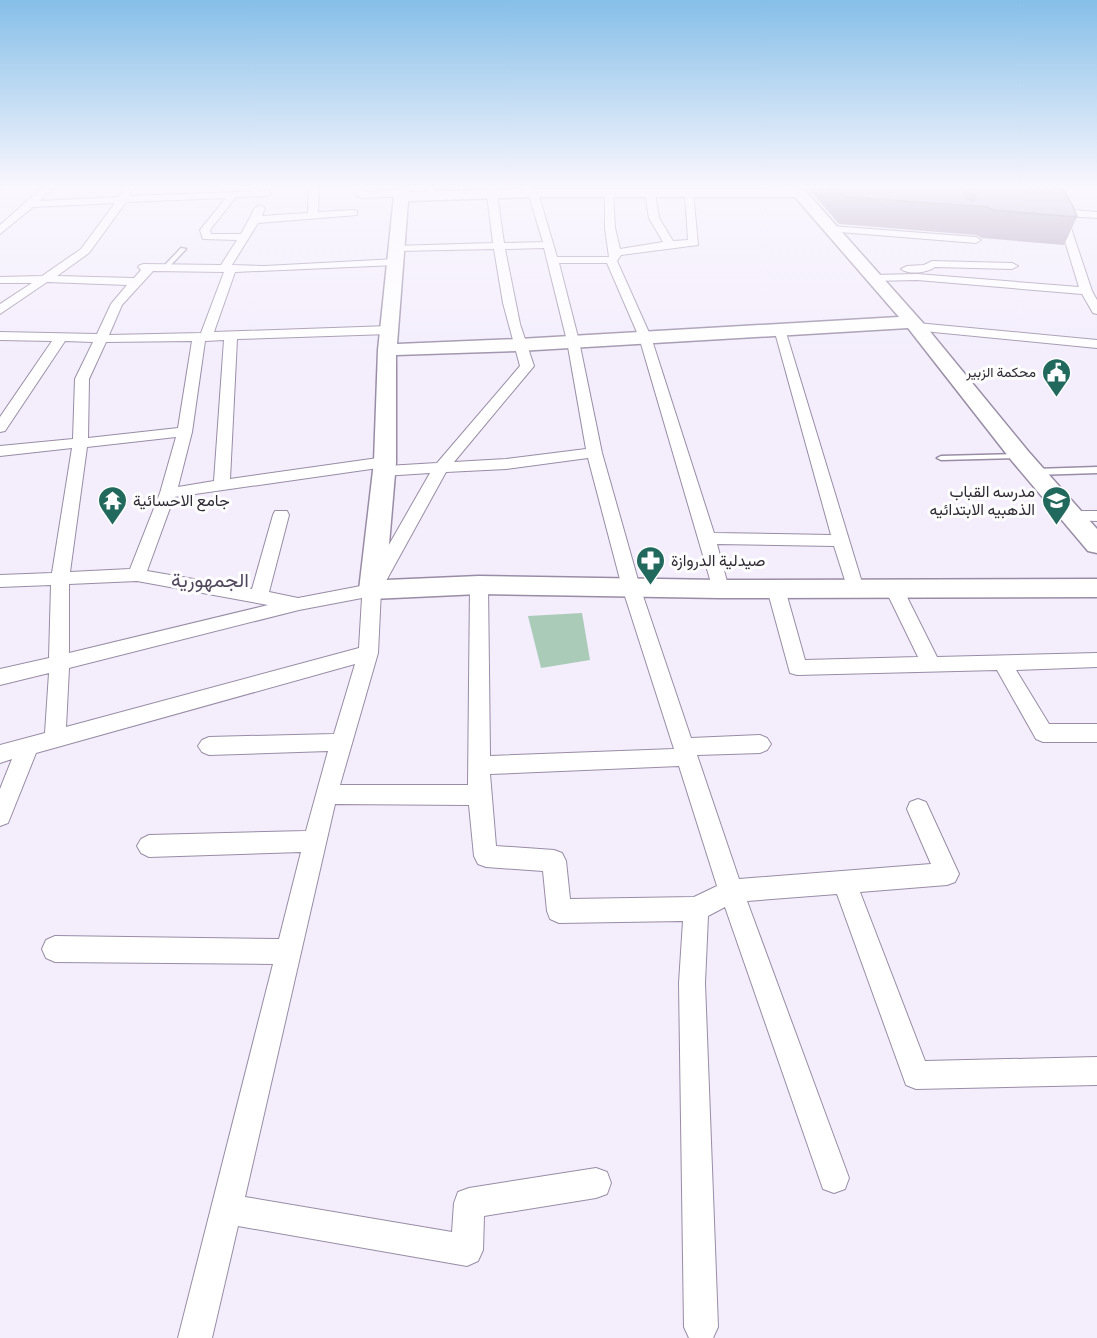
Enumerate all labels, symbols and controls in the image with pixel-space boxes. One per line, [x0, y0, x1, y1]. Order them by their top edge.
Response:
public building icon: محكمة الزبير [1041, 356, 1073, 398]
place label: محكمة الزبير [965, 363, 1036, 381]
place label: مدرسه القباب الذهبيه الابتدائيه [930, 481, 1035, 519]
temple icon: جامع الاحسائية [96, 484, 128, 526]
school or university icon: مدرسه القباب الذهبيه الابتدائيه [1040, 484, 1072, 526]
place label: جامع الاحسائية [133, 490, 230, 512]
pharmacy icon: صيدلية الدروازة [634, 544, 666, 586]
place label: صيدلية الدروازة [671, 550, 765, 571]
district label: الجمهورية [171, 567, 249, 593]

